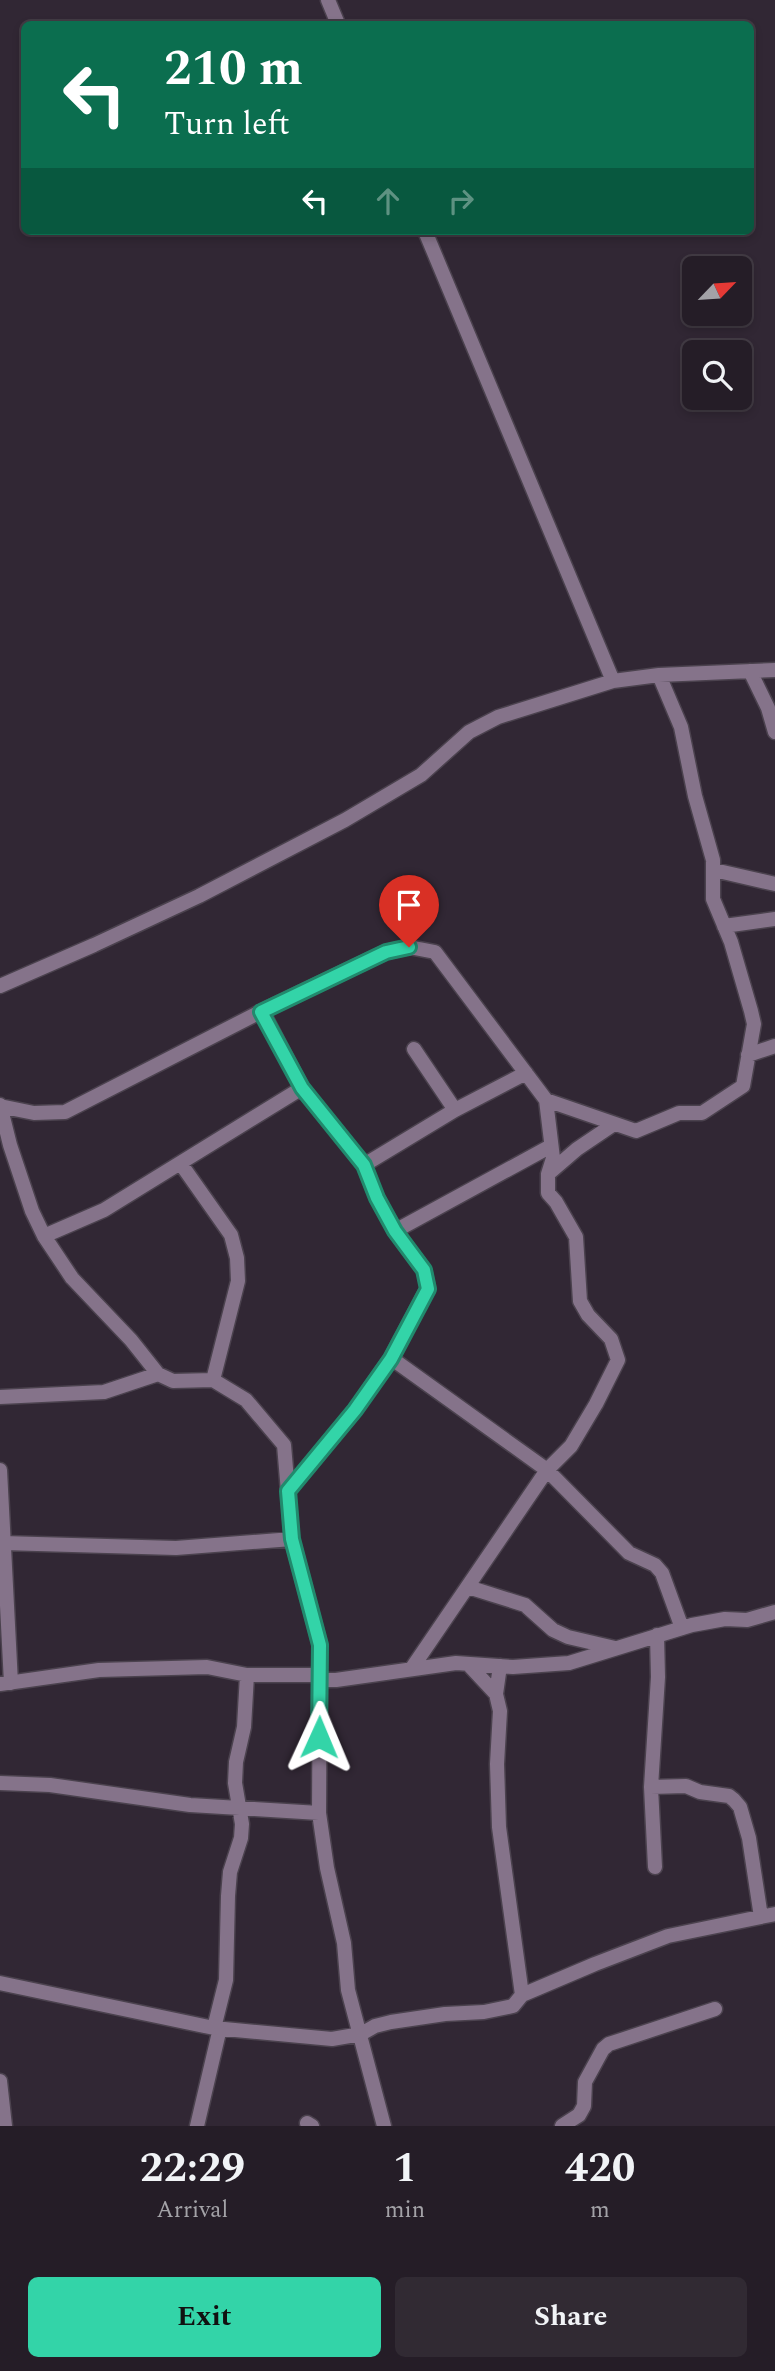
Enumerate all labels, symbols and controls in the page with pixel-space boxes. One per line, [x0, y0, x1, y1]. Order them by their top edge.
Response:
text: 210 m [164, 32, 303, 107]
icon: left [49, 49, 140, 140]
text: Turn left [164, 100, 290, 149]
icon: left [296, 182, 334, 220]
icon: ahead [369, 182, 407, 220]
icon: right [442, 182, 480, 220]
north arrow [682, 256, 752, 326]
map controls [682, 256, 752, 410]
button: search [682, 340, 752, 410]
pin [379, 875, 439, 947]
icon: arrive [390, 886, 428, 924]
position arrow [282, 1700, 356, 1774]
text: 22:29 [140, 2137, 245, 2200]
text: 1 [393, 2137, 417, 2200]
text: 420 [565, 2137, 635, 2200]
text: Arrival [157, 2193, 228, 2228]
text: min [385, 2193, 425, 2228]
text: m [590, 2193, 610, 2228]
button: Exit [28, 2277, 381, 2357]
button: Share [395, 2277, 747, 2357]

